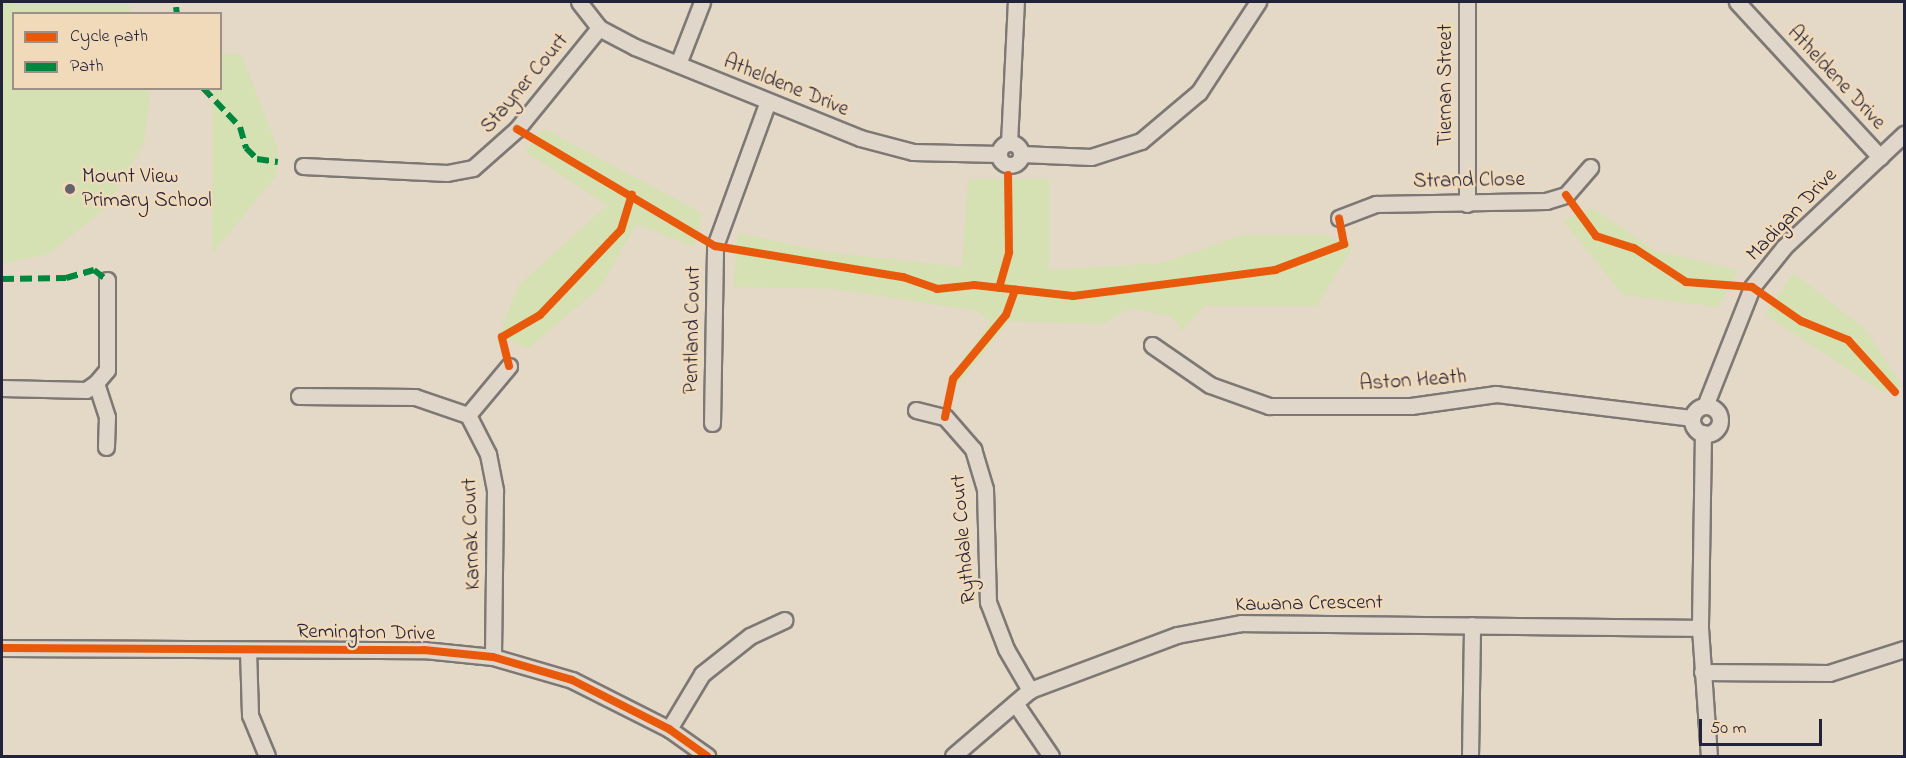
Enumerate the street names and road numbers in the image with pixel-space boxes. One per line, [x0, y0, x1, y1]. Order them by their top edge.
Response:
street label: Atheldene Drive [1781, 21, 1891, 135]
street label: Tiernan Street [1433, 24, 1459, 146]
street label: Stayner Court [476, 29, 574, 139]
street label: Atheldene Drive [720, 49, 852, 123]
street label: Madigan Drive [1741, 163, 1843, 267]
street label: Strand Close [1413, 167, 1525, 195]
street label: Pentland Court [679, 266, 707, 394]
street label: Aston Heath [1359, 365, 1467, 397]
street label: Rythdale Court [946, 473, 982, 605]
street label: Karnak Court [457, 478, 487, 590]
street label: Kawana Crescent [1235, 590, 1383, 618]
street label: Remington Drive [297, 619, 435, 647]

